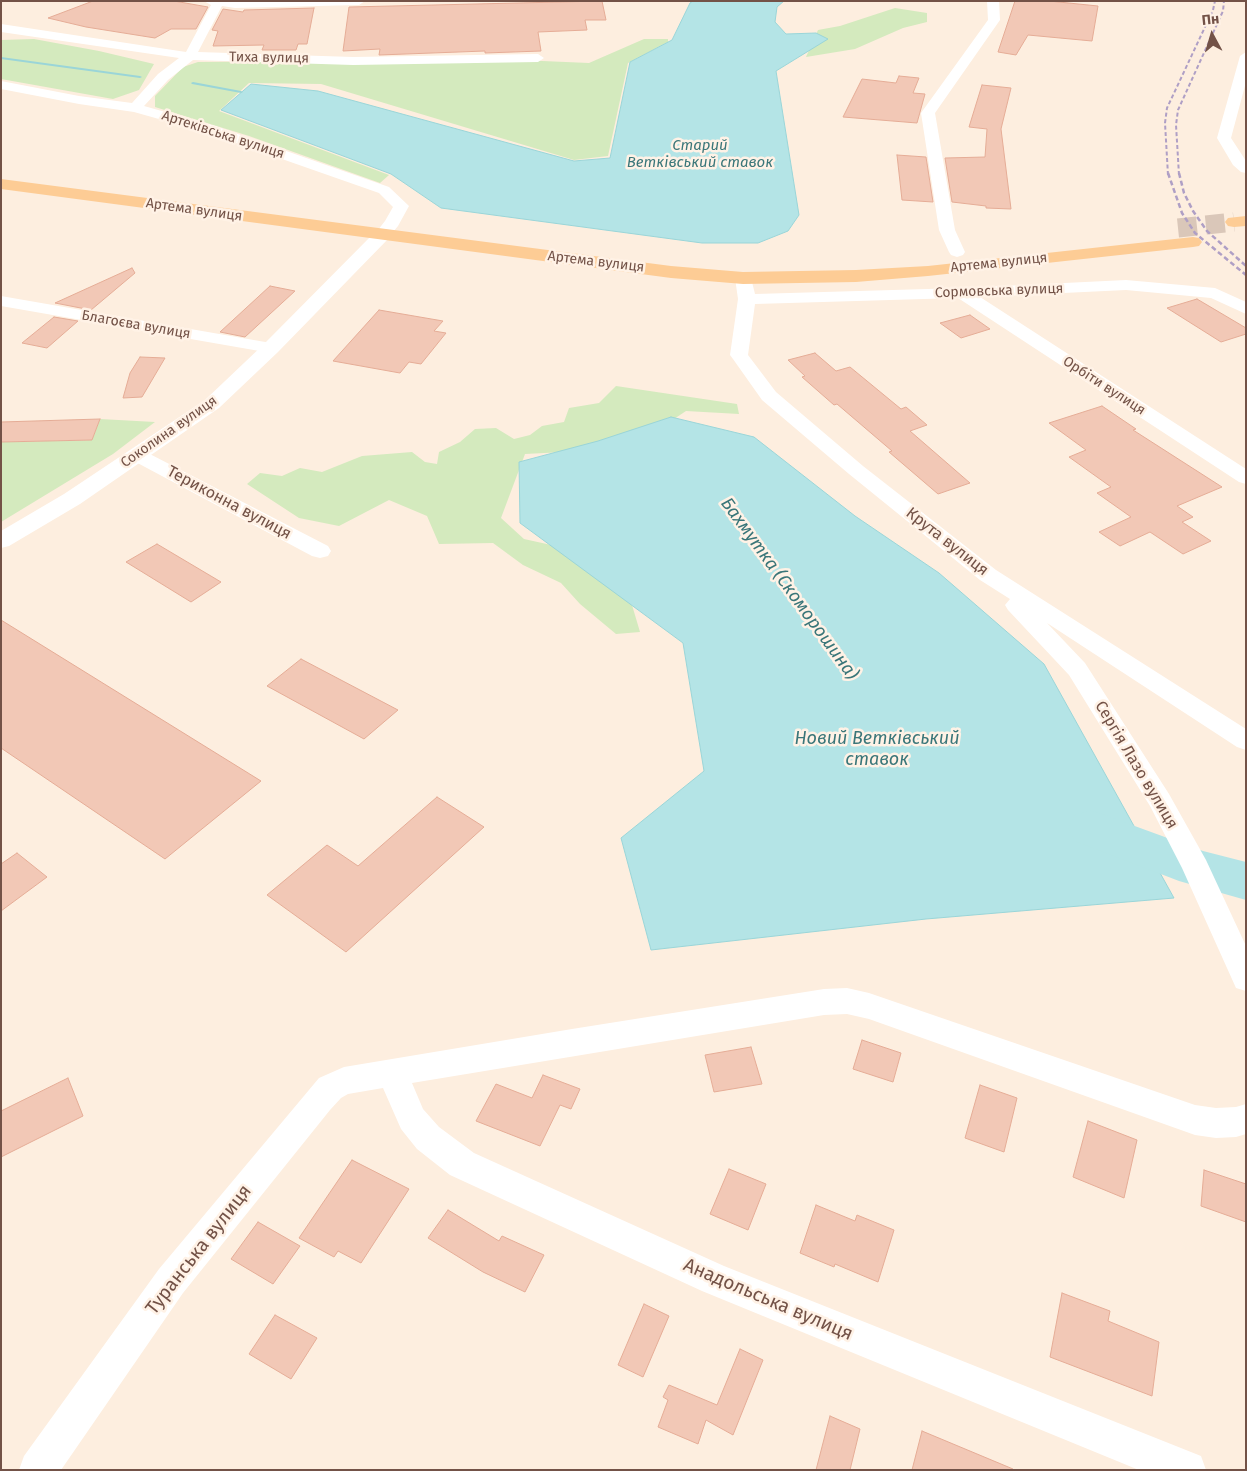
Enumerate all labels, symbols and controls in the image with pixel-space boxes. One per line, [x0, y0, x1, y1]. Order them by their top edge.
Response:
north arrow [1187, 10, 1237, 60]
text: Пн [1201, 10, 1220, 29]
street label: Тиха вулиця [229, 49, 309, 67]
street label: Артеківська вулиця [160, 107, 286, 163]
water label: Старий Ветківський ставок [627, 137, 773, 172]
street label: Артема вулиця [145, 195, 243, 225]
street label: Артема вулиця [547, 248, 645, 276]
street label: Артема вулиця [950, 250, 1048, 276]
street label: Сормовська вулиця [934, 280, 1064, 302]
street label: Благоєва вулиця [80, 307, 192, 343]
street label: Орбіти вулиця [1059, 353, 1149, 419]
street label: Соколина вулиця [118, 392, 220, 472]
street label: Териконна вулиця [164, 462, 294, 544]
water label: Бахмутка (Скоморошина) [716, 494, 862, 684]
street label: Крута вулиця [902, 504, 992, 580]
street label: Сергія Лазо вулиця [1090, 698, 1182, 832]
water label: Новий Ветківський ставок [794, 728, 960, 771]
street label: Туранська вулиця [141, 1181, 257, 1319]
street label: Анадольська вулиця [680, 1254, 856, 1346]

